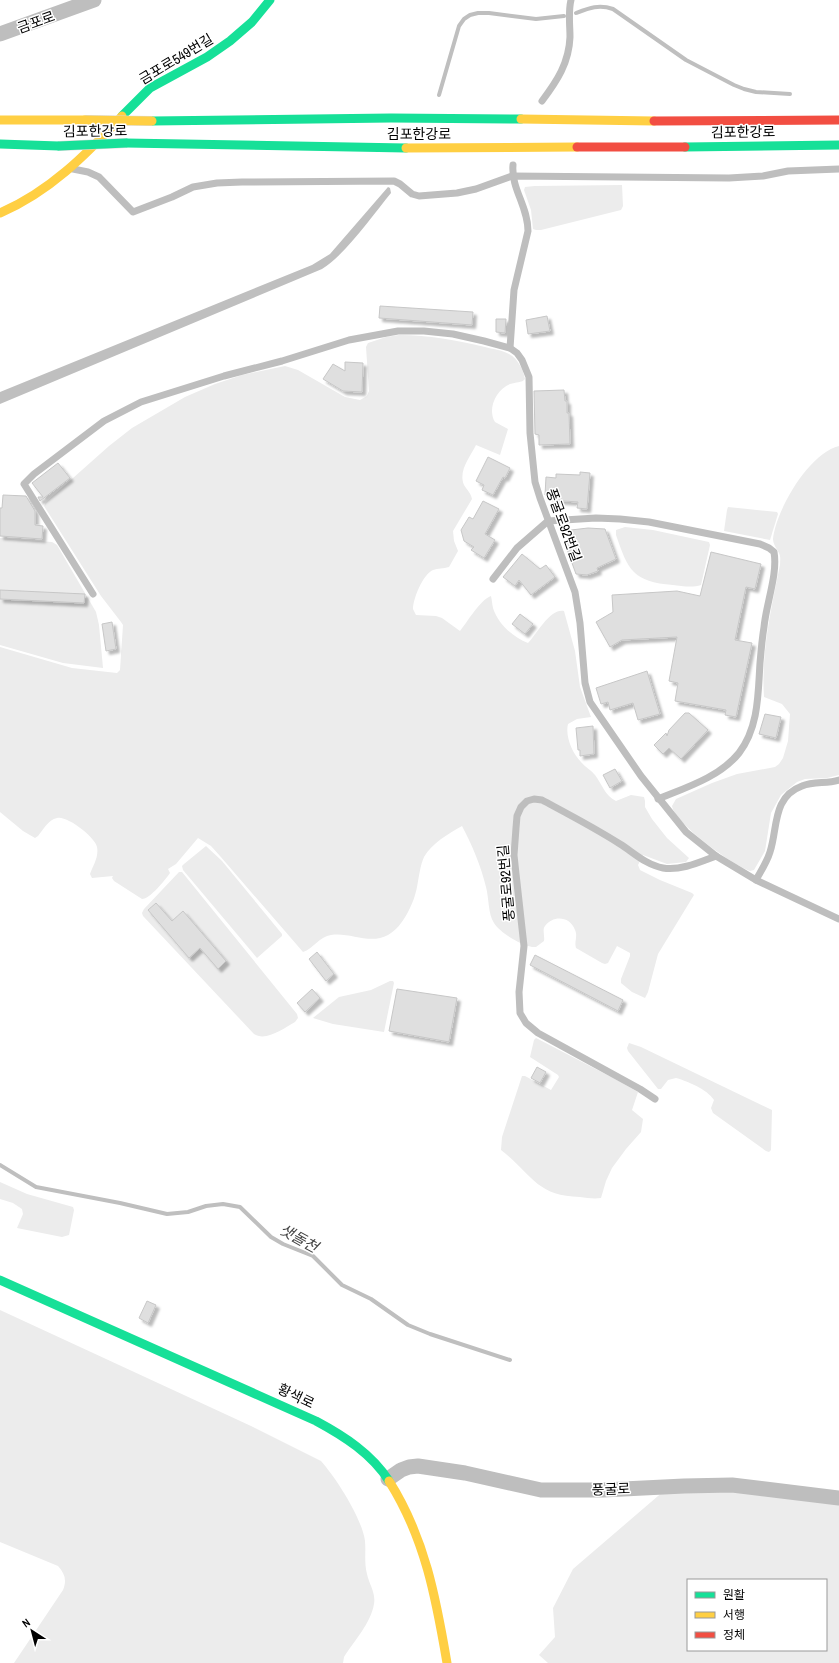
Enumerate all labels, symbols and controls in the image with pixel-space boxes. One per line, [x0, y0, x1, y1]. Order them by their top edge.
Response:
street label: 금포로 [15, 7, 57, 37]
street label: 금포로549번길 [136, 30, 216, 88]
street label: 김포한강로 [63, 121, 127, 141]
street label: 김포한강로 [711, 122, 775, 142]
street label: 김포한강로 [387, 125, 451, 143]
street label: 풍굴로92번길 [542, 486, 586, 564]
street label: 풍굴로92번길 [494, 844, 518, 922]
water label: 샛돌천 [276, 1219, 324, 1258]
street label: 황색로 [275, 1380, 317, 1412]
street label: 풍굴로 [591, 1479, 631, 1499]
legend [687, 1579, 827, 1651]
text: 원활 [723, 1587, 745, 1603]
text: 서행 [723, 1607, 745, 1623]
north arrow [12, 1611, 52, 1651]
text: N [19, 1615, 33, 1630]
text: 정체 [723, 1627, 745, 1643]

